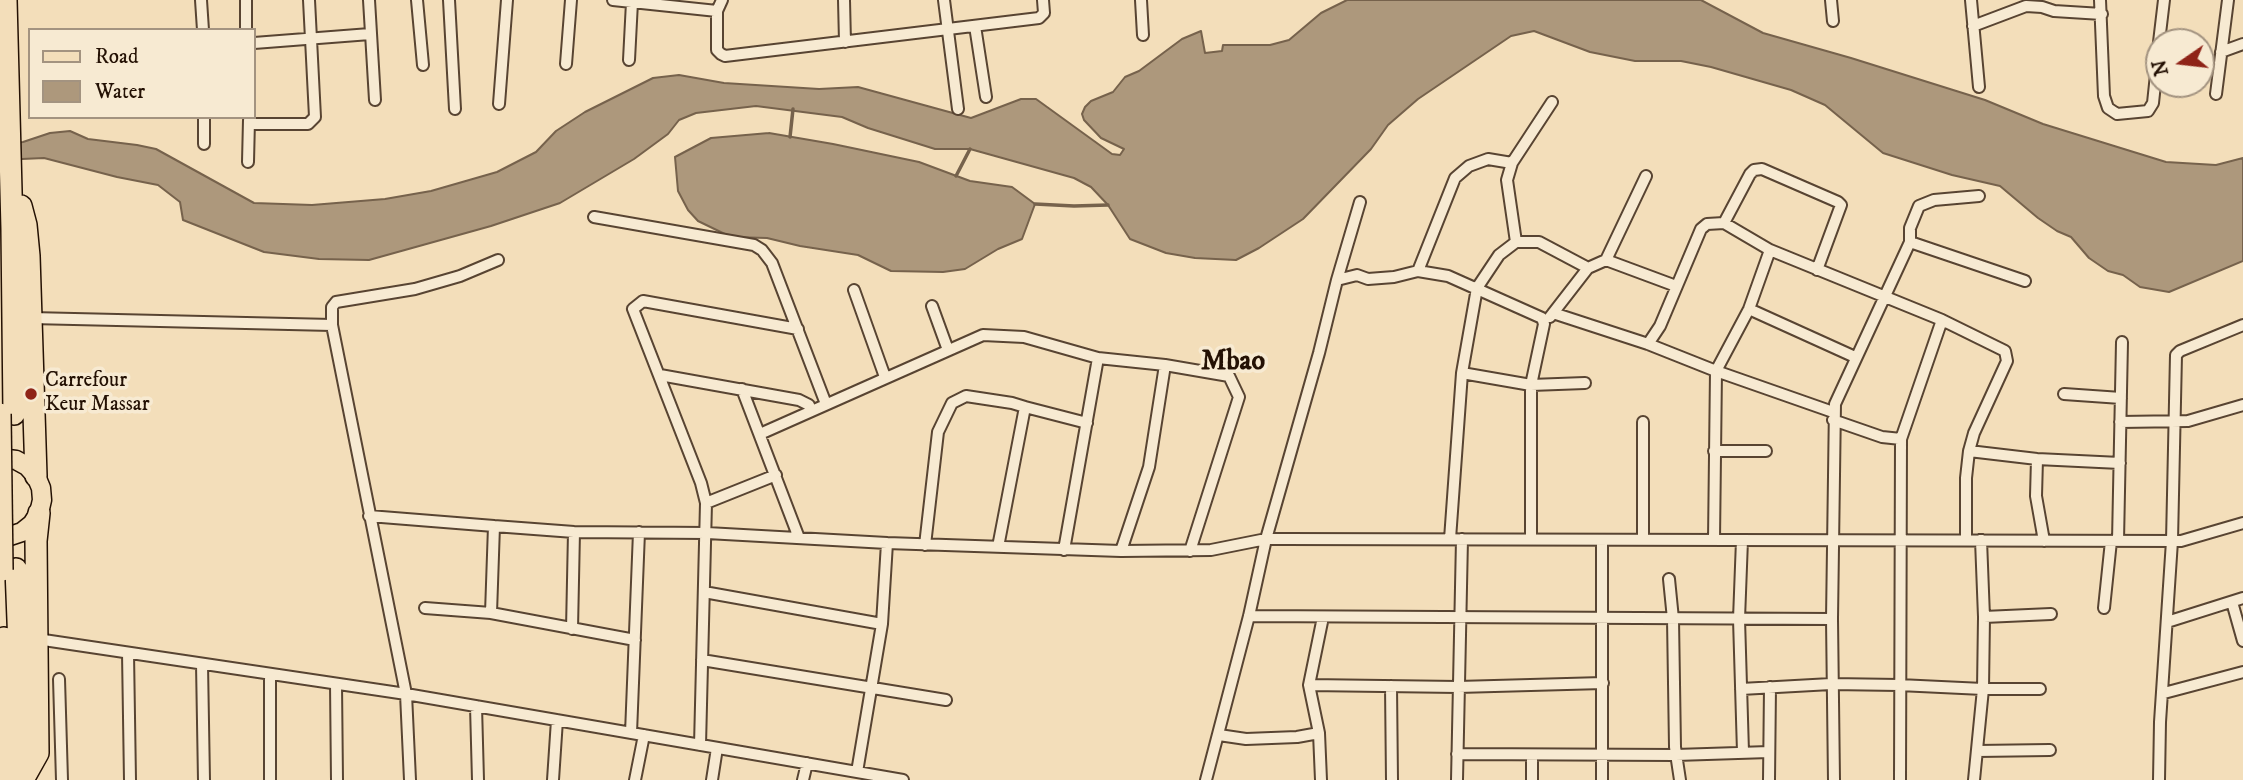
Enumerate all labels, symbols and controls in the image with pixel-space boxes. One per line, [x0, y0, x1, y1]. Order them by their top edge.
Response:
legend [28, 28, 256, 119]
north arrow [2145, 28, 2215, 98]
text: Road [95, 44, 139, 70]
text: N [2148, 57, 2174, 78]
text: Water [95, 79, 145, 105]
district label: Mbao [1201, 346, 1265, 380]
place label: Carrefour Keur Massar [45, 369, 150, 419]
marker: Carrefour Keur Massar [23, 386, 39, 402]

